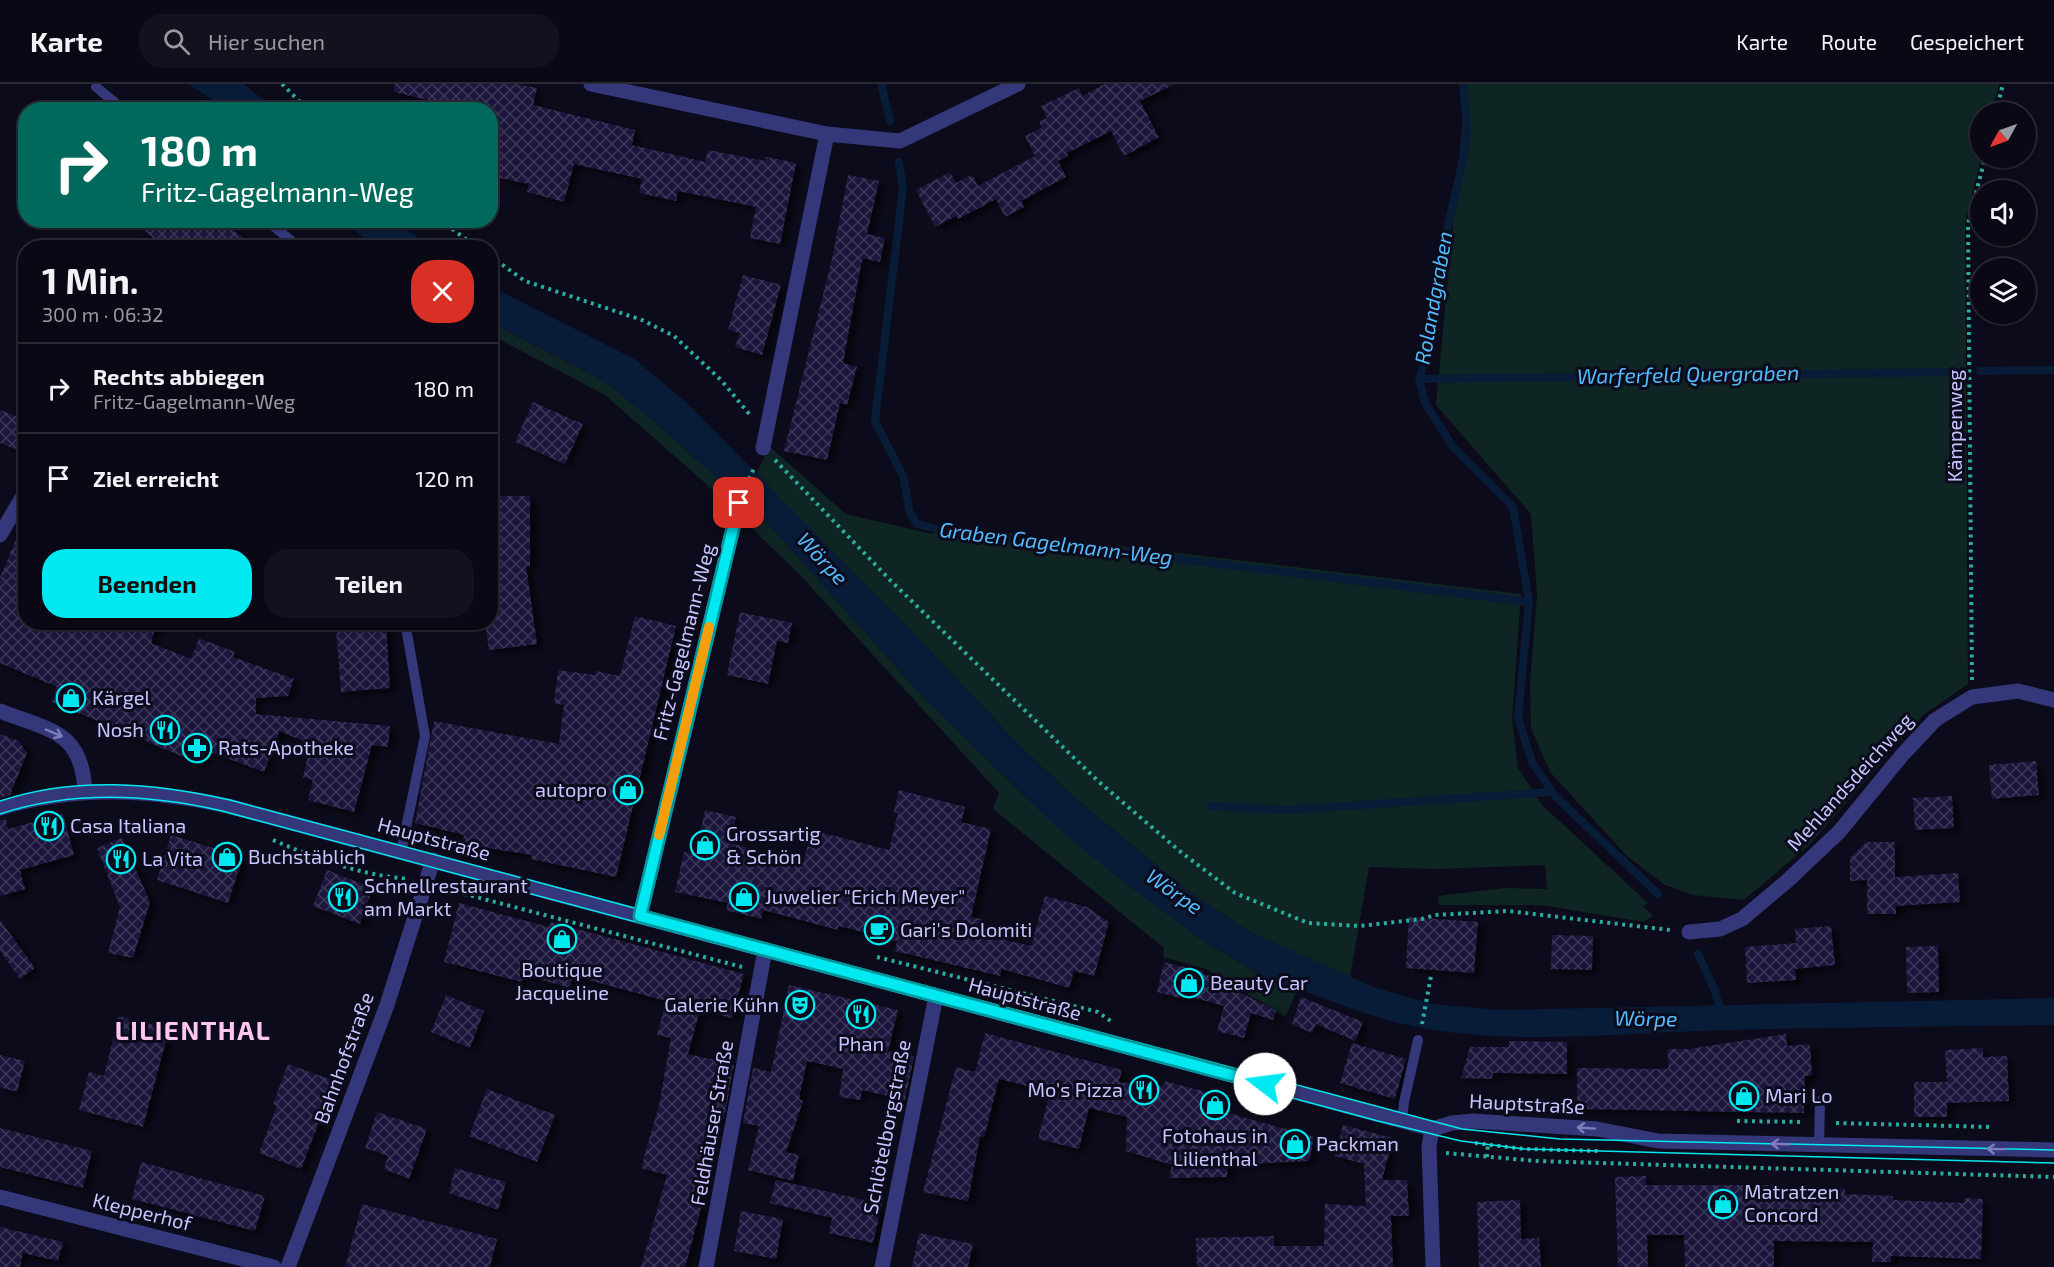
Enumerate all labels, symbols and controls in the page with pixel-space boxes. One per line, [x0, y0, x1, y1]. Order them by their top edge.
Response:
search box [139, 14, 559, 68]
text: Karte [30, 24, 103, 58]
icon: search [160, 25, 193, 58]
text: Hier suchen [208, 28, 325, 54]
text: Karte [1736, 29, 1788, 54]
text: Route [1821, 29, 1877, 54]
text: Gespeichert [1910, 29, 2024, 54]
north arrow [1970, 102, 2036, 168]
map controls [1970, 102, 2036, 324]
text: 180 m [141, 124, 258, 174]
icon: right [42, 126, 120, 204]
text: Fritz-Gagelmann-Weg [141, 175, 414, 207]
button: sound [1970, 180, 2036, 246]
water label: Rolandgraben [1409, 229, 1457, 366]
text: 1 Min. [42, 258, 139, 301]
button: layers [1970, 258, 2036, 324]
button: close [411, 260, 474, 323]
text: 300 m · 06:32 [42, 302, 163, 326]
water label: Warferfeld Quergraben [1577, 359, 1799, 389]
text: Rechts abbiegen [93, 363, 265, 389]
street label: Kämpenweg [1942, 370, 1966, 482]
icon: right [42, 372, 75, 405]
text: 180 m [414, 375, 474, 401]
text: Fritz-Gagelmann-Weg [93, 389, 295, 413]
icon: arrive [42, 462, 75, 495]
text: Ziel erreicht [93, 465, 219, 491]
text: 120 m [415, 465, 474, 491]
pin [713, 477, 764, 528]
icon: arrive [722, 486, 755, 519]
water label: Graben Gagelmann-Weg [938, 516, 1174, 569]
water label: Wörpe [792, 526, 854, 590]
street label: Fritz-Gagelmann-Weg [647, 541, 719, 743]
button: Beenden [42, 549, 252, 618]
button: Teilen [264, 549, 474, 618]
shop icon: Kärgel [55, 682, 87, 714]
place label: Kärgel [92, 685, 151, 709]
street label: Mehlandsdeichweg [1781, 708, 1917, 855]
restaurant icon: Nosh [149, 714, 181, 746]
place label: Nosh [97, 717, 144, 741]
one-way arrow [45, 728, 63, 739]
pharmacy icon: Rats-Apotheke [181, 732, 213, 764]
place label: Rats-Apotheke [218, 735, 354, 759]
shop icon: autopro [612, 774, 644, 806]
place label: autopro [535, 777, 607, 801]
restaurant icon: Casa Italiana [33, 810, 65, 842]
street label: Hauptstraße [375, 811, 493, 865]
place label: Casa Italiana [70, 813, 186, 837]
place label: Grossartig & Schön [726, 821, 821, 868]
shop icon: Grossartig & Schön [689, 829, 721, 861]
shop icon: Buchstäblich [211, 841, 243, 873]
restaurant icon: La Vita [105, 843, 137, 875]
place label: Buchstäblich [248, 844, 366, 868]
place label: La Vita [142, 846, 203, 870]
water label: Wörpe [1142, 862, 1208, 919]
place label: Schnellrestaurant am Markt [364, 873, 528, 920]
restaurant icon: Schnellrestaurant am Markt [327, 881, 359, 913]
shop icon: Juwelier "Erich Meyer" [728, 881, 760, 913]
place label: Juwelier "Erich Meyer" [765, 884, 965, 908]
cafe icon: Gari's Dolomiti [863, 914, 895, 946]
place label: Gari's Dolomiti [900, 917, 1032, 941]
shop icon: Boutique Jacqueline [546, 923, 578, 955]
place label: Boutique Jacqueline [515, 957, 609, 1004]
shop icon: Beauty Car [1173, 967, 1205, 999]
place label: Beauty Car [1210, 970, 1308, 994]
street label: Hauptstraße [966, 971, 1084, 1025]
street label: Bahnhofstraße [308, 989, 378, 1127]
theatre icon: Galerie Kühn [784, 989, 816, 1021]
place label: Galerie Kühn [664, 992, 779, 1016]
restaurant icon: Phan [845, 998, 877, 1030]
water label: Wörpe [1614, 1004, 1678, 1031]
district label: LILIENTHAL [115, 1014, 271, 1045]
place label: Phan [838, 1031, 884, 1055]
street label: Feldhäuser Straße [685, 1038, 737, 1207]
street label: Schlötelborgstraße [857, 1038, 915, 1216]
position arrow [1233, 1052, 1297, 1116]
restaurant icon: Mo's Pizza [1128, 1074, 1160, 1106]
place label: Mo's Pizza [1028, 1077, 1123, 1101]
shop icon: Mari Lo [1728, 1080, 1760, 1112]
place label: Mari Lo [1765, 1083, 1833, 1107]
street label: Hauptstraße [1469, 1088, 1586, 1118]
shop icon: Fotohaus in Lilienthal [1199, 1089, 1231, 1121]
one-way arrow [1576, 1122, 1596, 1133]
place label: Fotohaus in Lilienthal [1162, 1123, 1268, 1170]
shop icon: Packman [1279, 1128, 1311, 1160]
place label: Packman [1316, 1131, 1399, 1155]
one-way arrow [1770, 1138, 1790, 1150]
one-way arrow [1986, 1143, 2006, 1155]
place label: Matratzen Concord [1744, 1179, 1839, 1226]
street label: Klepperhof [90, 1187, 195, 1235]
shop icon: Matratzen Concord [1707, 1188, 1739, 1220]

